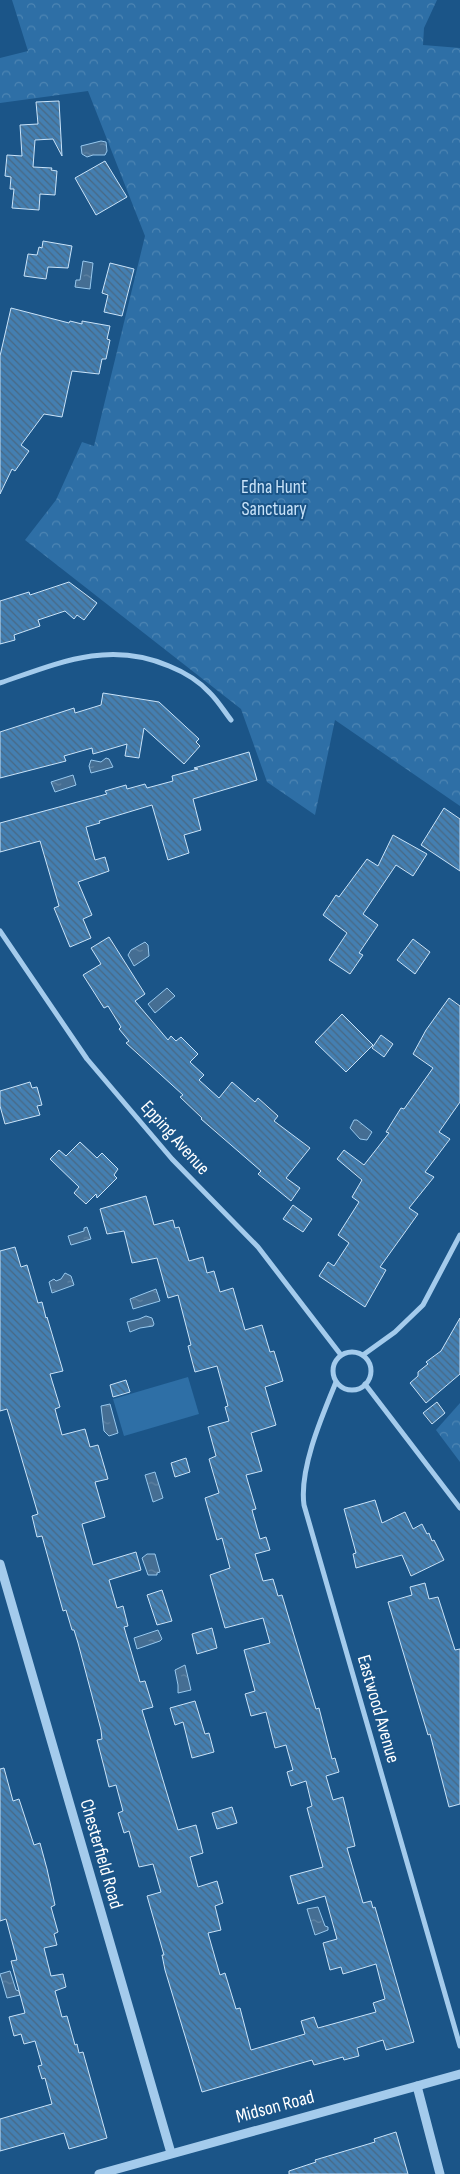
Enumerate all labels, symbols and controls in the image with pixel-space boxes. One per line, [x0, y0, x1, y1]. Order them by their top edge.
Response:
park label: Edna Hunt Sanctuary [241, 476, 307, 521]
street label: Epping Avenue [136, 1096, 214, 1180]
street label: Eastwood Avenue [352, 1652, 404, 1766]
street label: Chesterfield Road [74, 1797, 128, 1911]
street label: Midson Road [233, 2086, 317, 2128]

